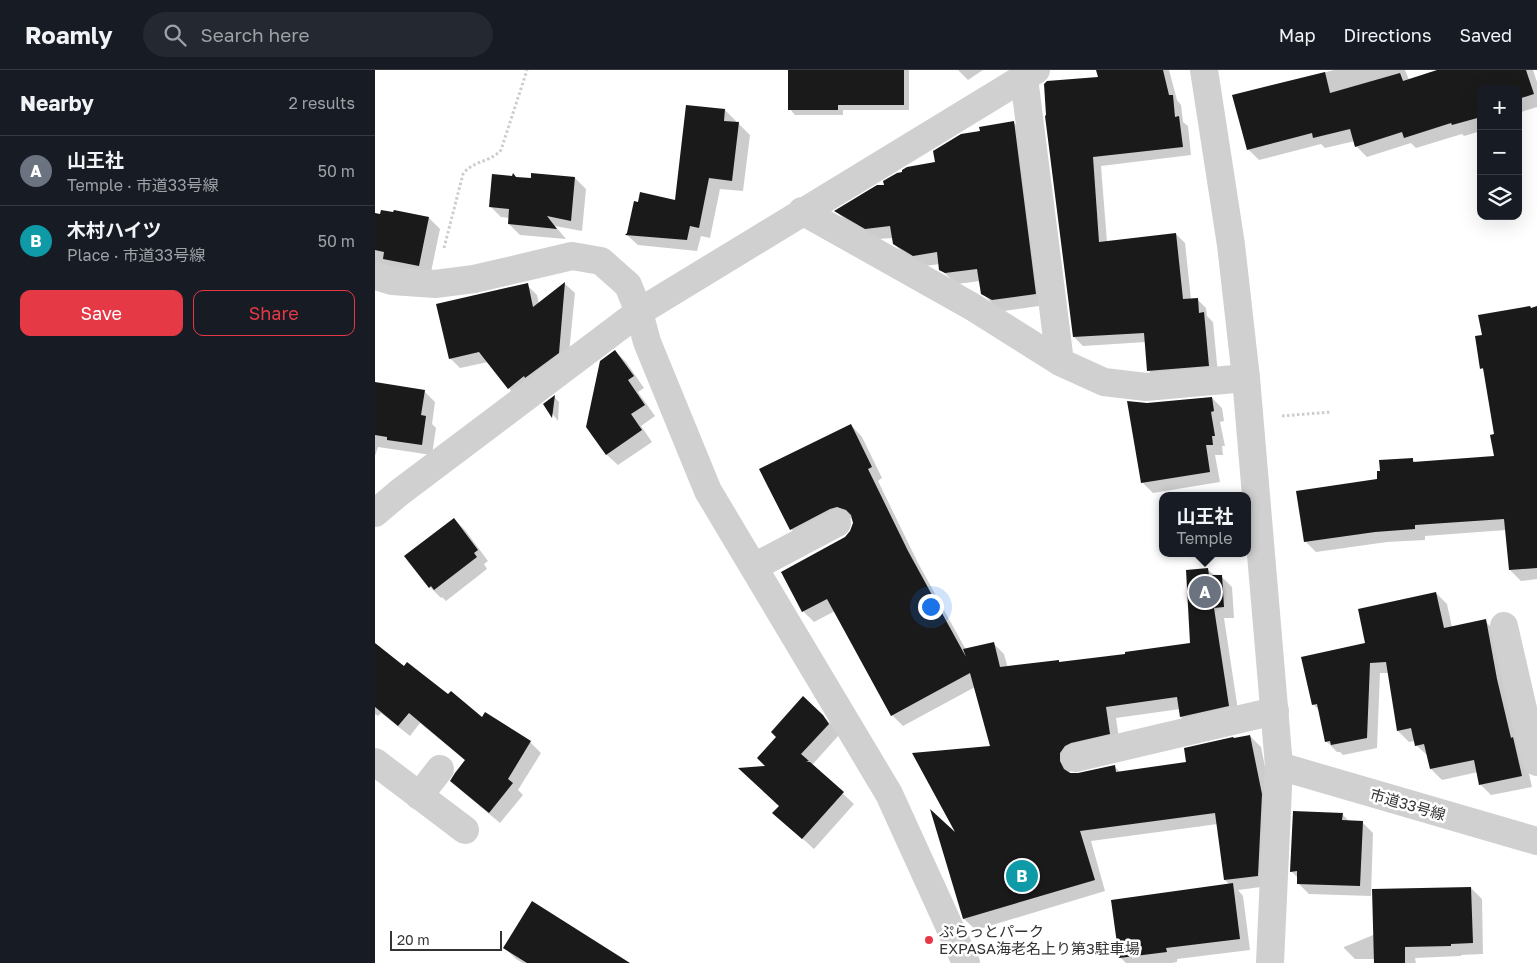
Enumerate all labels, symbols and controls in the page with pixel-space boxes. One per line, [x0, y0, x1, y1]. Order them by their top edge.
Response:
search box [143, 12, 493, 57]
text: Roamly [25, 20, 113, 49]
icon: search [161, 21, 189, 49]
text: Search here [201, 23, 309, 46]
text: Map [1279, 24, 1315, 46]
text: Directions [1343, 24, 1431, 46]
text: Saved [1459, 24, 1512, 46]
map controls [1477, 85, 1522, 220]
button: + [1477, 85, 1522, 130]
text: Nearby [20, 90, 94, 116]
text: 2 results [289, 93, 355, 113]
button: − [1477, 130, 1522, 175]
text: 山王社 [67, 148, 124, 171]
text: A [30, 161, 42, 181]
text: 50 m [318, 161, 355, 181]
text: Temple · 市道33号線 [67, 175, 219, 195]
button: layers [1477, 175, 1522, 220]
text: 木村ハイツ [67, 218, 162, 241]
text: B [30, 231, 42, 251]
text: 50 m [318, 231, 355, 251]
text: Place · 市道33号線 [67, 245, 205, 265]
button: Save [20, 290, 183, 336]
button: Share [193, 290, 355, 336]
popup [1159, 492, 1251, 557]
text: 山王社 [1176, 504, 1234, 527]
text: Temple [1176, 528, 1233, 548]
pin: A [1189, 573, 1221, 611]
your location [918, 594, 944, 620]
street label: 市道33号線 [1368, 785, 1448, 823]
pin: B [1006, 857, 1038, 895]
place label: ぷらっとパーク EXPASA海老名上り第3駐車場 [939, 922, 1140, 957]
scale bar [390, 928, 503, 951]
text: 20 m [397, 931, 430, 948]
marker: ぷらっとパーク EXPASA海老名上り第3駐車場 [923, 934, 935, 946]

